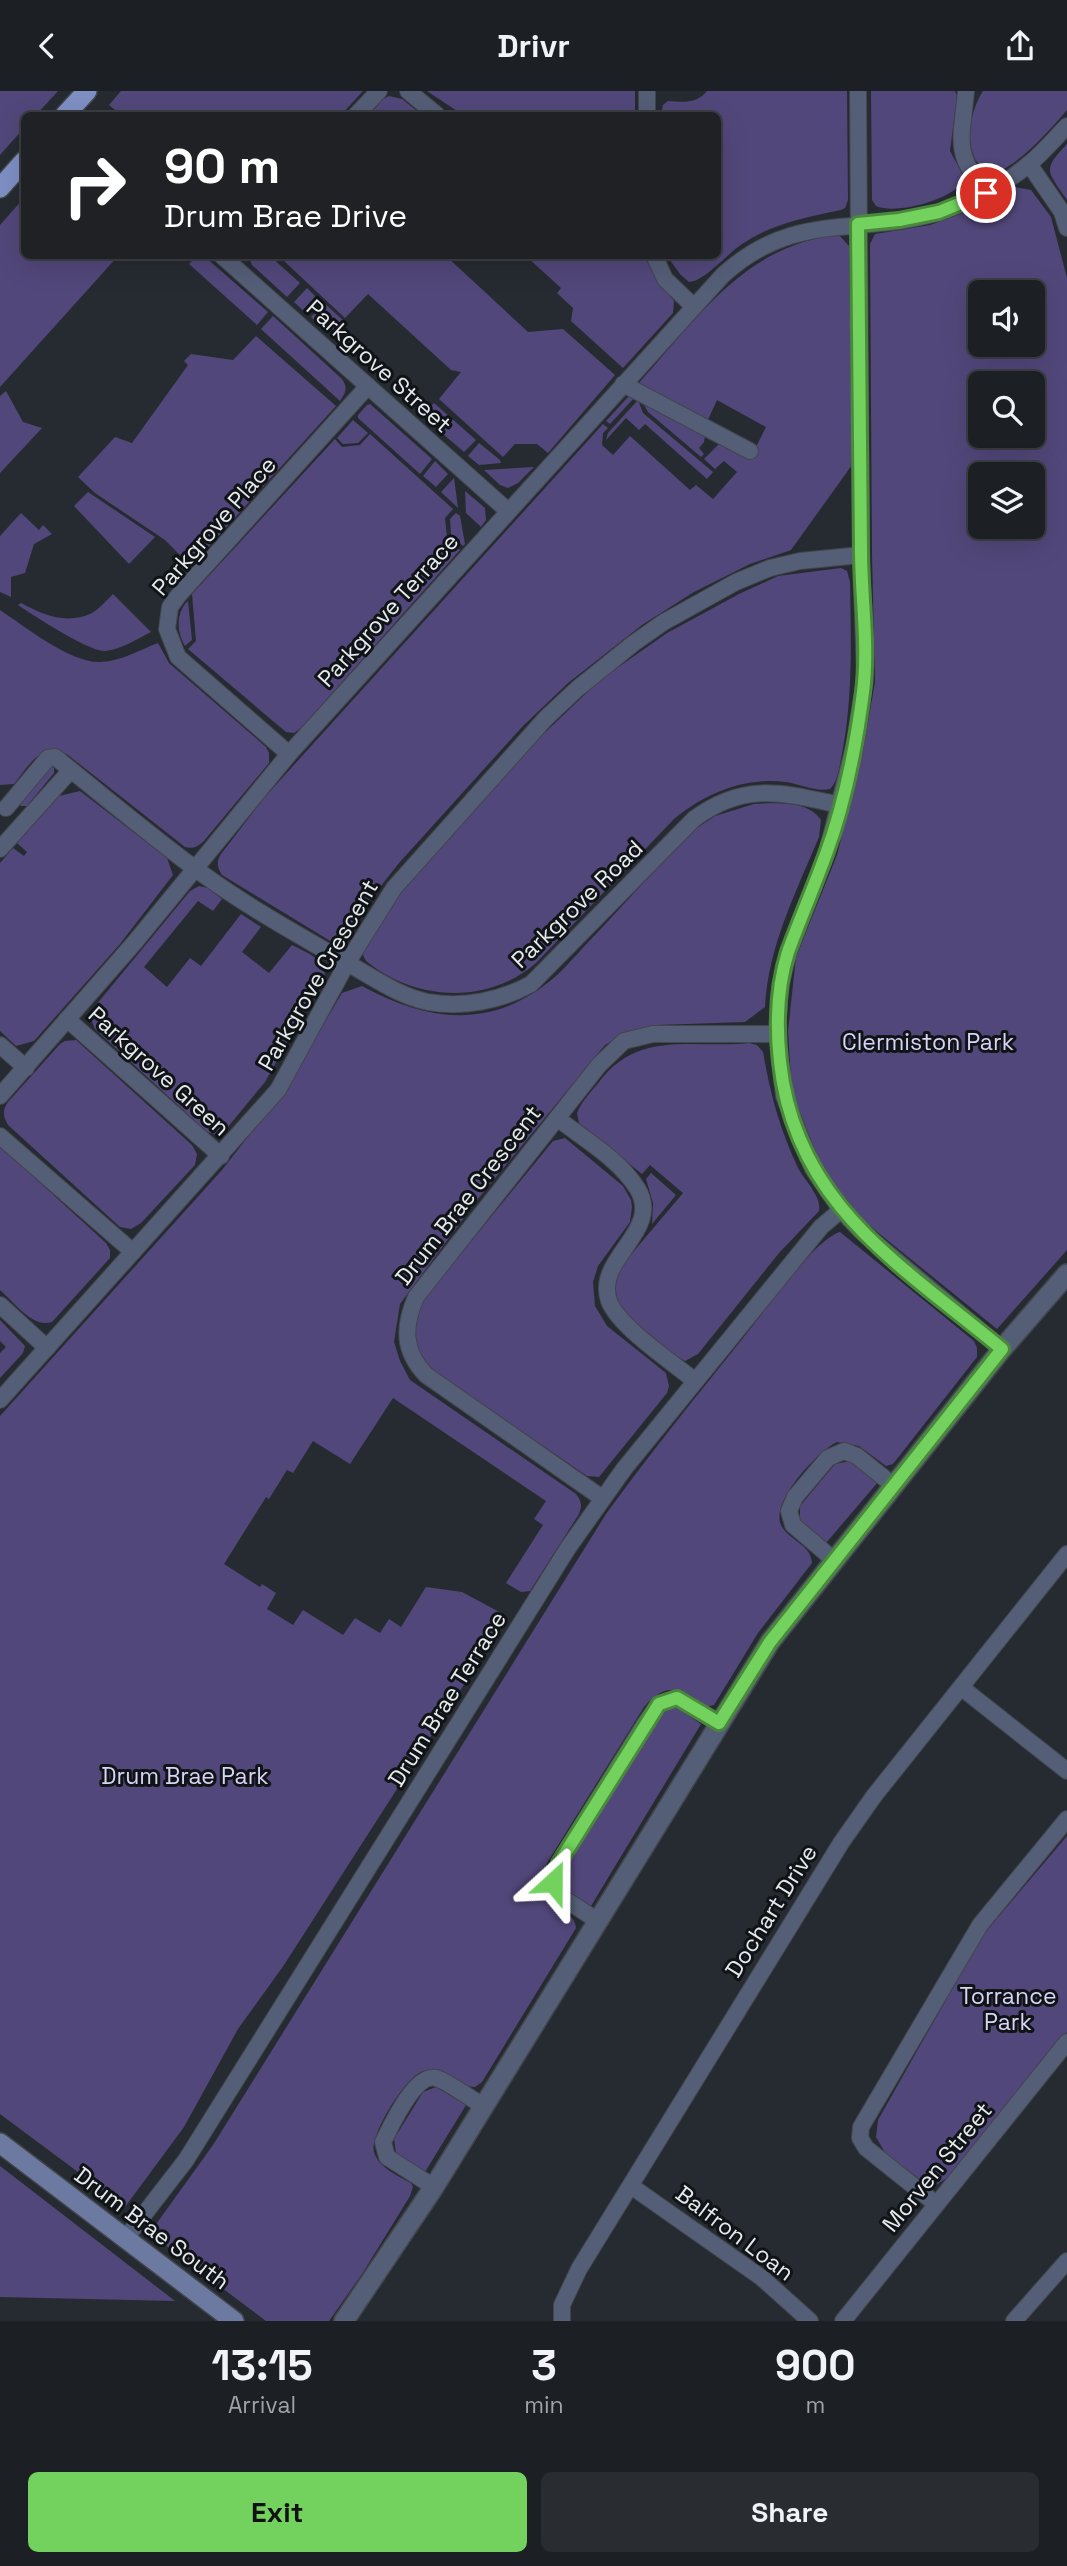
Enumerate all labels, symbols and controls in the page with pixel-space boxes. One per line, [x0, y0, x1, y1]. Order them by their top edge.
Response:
text: Drivr [497, 26, 570, 66]
icon: back [28, 27, 66, 65]
icon: share [1001, 27, 1039, 65]
text: 90 m [164, 135, 280, 197]
icon: right [49, 140, 140, 231]
pin [956, 163, 1016, 223]
icon: arrive [967, 174, 1005, 212]
text: Drum Brae Drive [164, 196, 407, 236]
map controls [968, 280, 1045, 539]
button: sound [968, 280, 1045, 357]
street label: Parkgrove Street [300, 293, 458, 439]
button: search [968, 371, 1045, 448]
street label: Parkgrove Place [145, 450, 283, 602]
button: layers [968, 462, 1045, 539]
street label: Parkgrove Terrace [311, 527, 465, 693]
street label: Parkgrove Road [505, 834, 649, 974]
street label: Parkgrove Crescent [251, 874, 385, 1076]
street label: Parkgrove Green [82, 1000, 236, 1142]
park label: Clermiston Park [842, 1027, 1014, 1057]
street label: Drum Brae Crescent [388, 1099, 548, 1291]
street label: Drum Brae Terrace [381, 1606, 513, 1792]
park label: Drum Brae Park [101, 1761, 269, 1791]
street label: Dochart Drive [718, 1839, 824, 1983]
position arrow [516, 1845, 590, 1919]
park label: Torrance Park [959, 1981, 1057, 2037]
street label: Morven Street [875, 2096, 999, 2238]
street label: Drum Brae South [68, 2160, 236, 2296]
street label: Balfron Loan [670, 2179, 800, 2287]
text: 13:15 [211, 2339, 313, 2392]
text: 3 [531, 2339, 557, 2392]
text: 900 [775, 2339, 856, 2392]
text: Arrival [228, 2390, 296, 2420]
text: min [524, 2390, 564, 2420]
text: m [805, 2390, 825, 2420]
button: Exit [28, 2472, 527, 2552]
button: Share [541, 2472, 1039, 2552]

